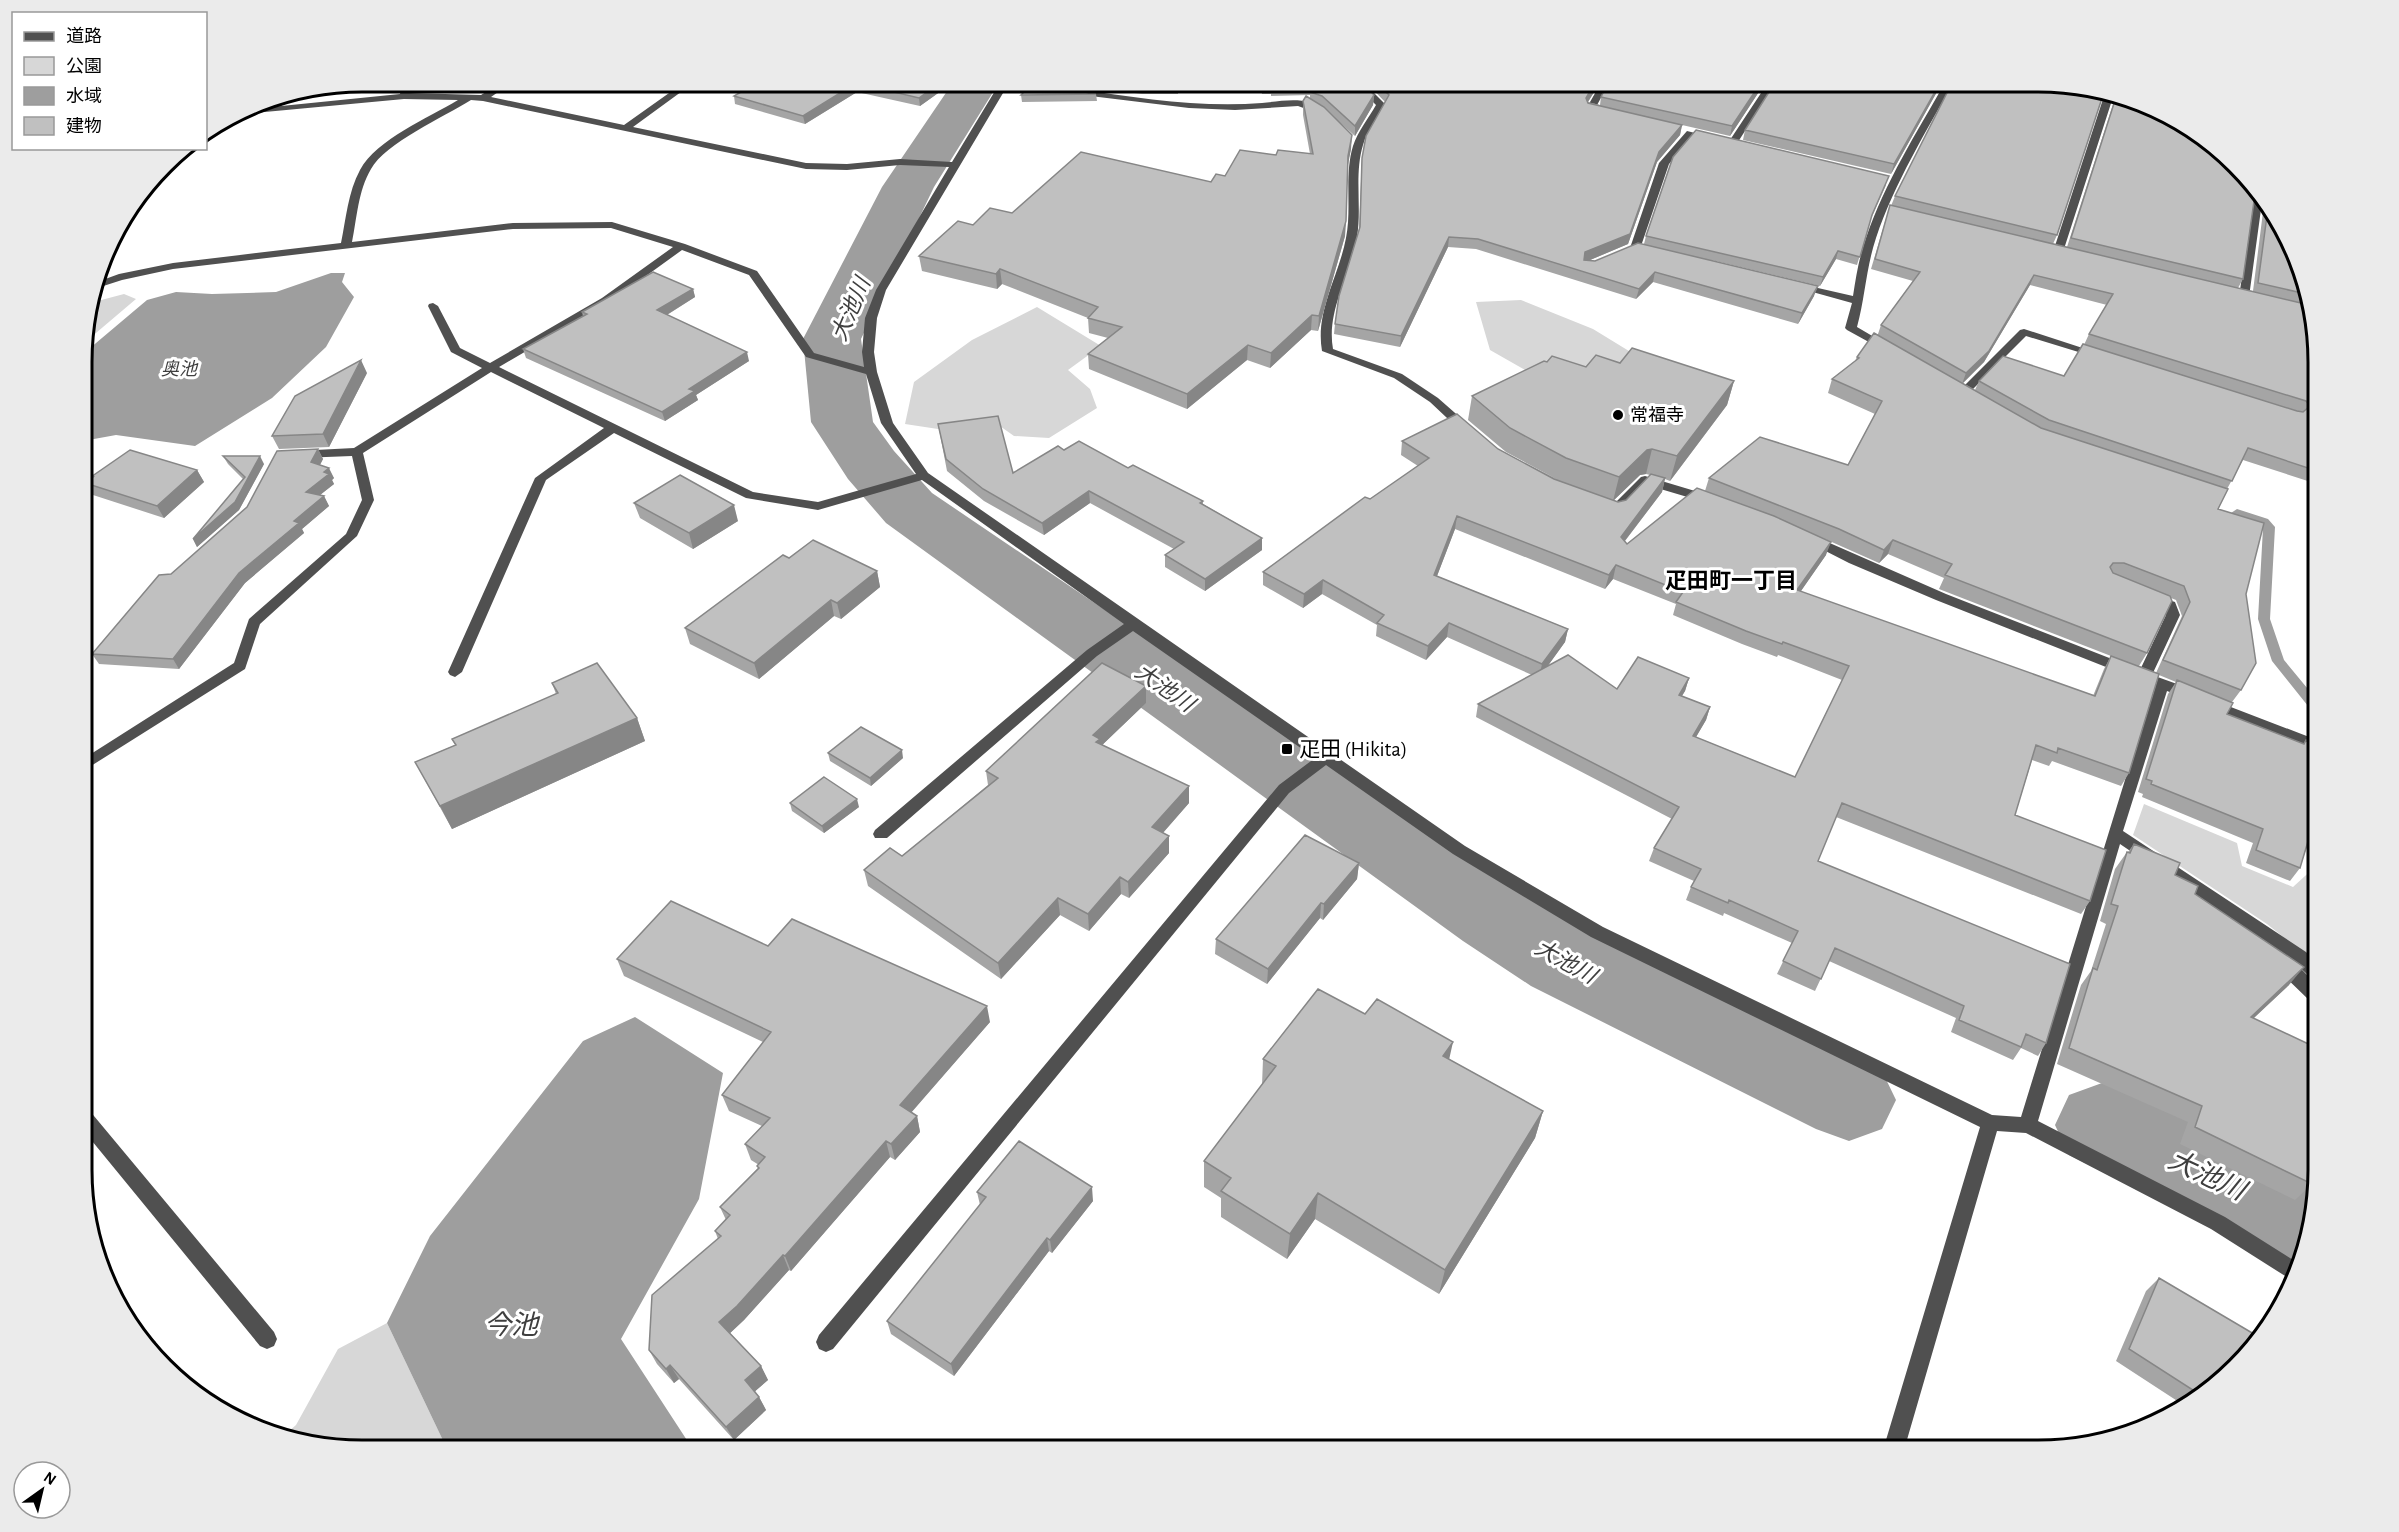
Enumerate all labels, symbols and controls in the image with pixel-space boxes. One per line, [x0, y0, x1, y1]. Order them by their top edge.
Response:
legend [12, 12, 207, 150]
text: 道路 [66, 26, 102, 46]
text: 公園 [66, 57, 102, 76]
text: 水域 [66, 87, 102, 106]
text: 建物 [66, 116, 102, 136]
water label: 大池川 [827, 272, 875, 344]
water label: 奥池 [161, 359, 199, 379]
place label: 常福寺 [1630, 406, 1684, 425]
marker: 常福寺 [1611, 408, 1625, 422]
district label: 疋田町一丁目 [1665, 570, 1797, 592]
water label: 大池川 [1131, 659, 1200, 717]
place label: 疋田 (Hikita) [1299, 739, 1407, 760]
marker: 疋田 (Hikita) [1280, 742, 1294, 756]
water label: 大池川 [1531, 935, 1602, 988]
water label: 大池川 [2164, 1145, 2252, 1206]
water label: 今池 [484, 1311, 541, 1339]
north arrow [12, 1460, 72, 1520]
text: N [41, 1469, 59, 1488]

